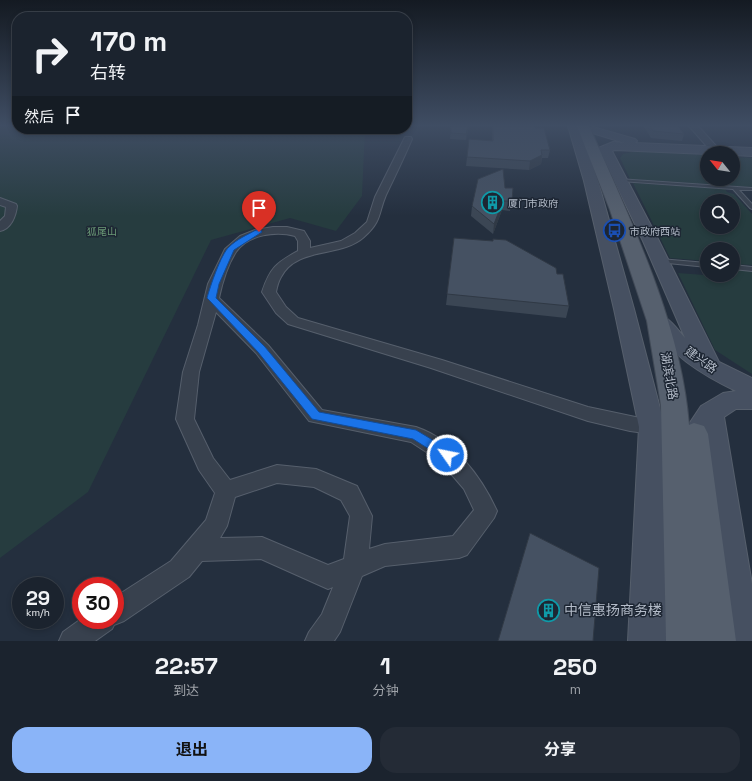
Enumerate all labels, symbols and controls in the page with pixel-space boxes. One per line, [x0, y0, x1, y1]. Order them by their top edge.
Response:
text: 170 m [90, 23, 167, 59]
icon: right [24, 28, 76, 80]
text: 右转 [90, 61, 126, 84]
icon: arrive [62, 104, 84, 126]
text: 然后 [24, 107, 54, 126]
north arrow [700, 146, 740, 186]
map controls [700, 146, 740, 282]
building icon: 厦门市政府 [479, 190, 505, 216]
pin [242, 191, 276, 232]
button: search [700, 194, 740, 234]
icon: arrive [248, 197, 270, 219]
place label: 厦门市政府 [508, 197, 558, 210]
bus stop icon: 市政府西站 [602, 218, 628, 244]
park label: 狐尾山 [87, 225, 117, 238]
place label: 市政府西站 [630, 225, 680, 238]
button: layers [700, 242, 740, 282]
street label: 建兴路 [682, 343, 720, 377]
street label: 湖滨北路 [657, 351, 681, 401]
position arrow [426, 434, 468, 476]
speed limit sign: 30 [72, 577, 124, 629]
text: 29 [26, 585, 50, 611]
building icon: 中信惠扬商务楼 [535, 597, 561, 623]
place label: 中信惠扬商务楼 [564, 601, 662, 619]
text: km/h [26, 606, 50, 619]
text: 22:57 [155, 650, 218, 681]
text: 1 [380, 650, 391, 681]
text: 250 [553, 651, 597, 682]
text: m [570, 681, 581, 698]
text: 到达 [173, 682, 199, 699]
text: 分钟 [372, 682, 398, 699]
button: 退出 [12, 727, 372, 773]
button: 分享 [380, 727, 740, 773]

